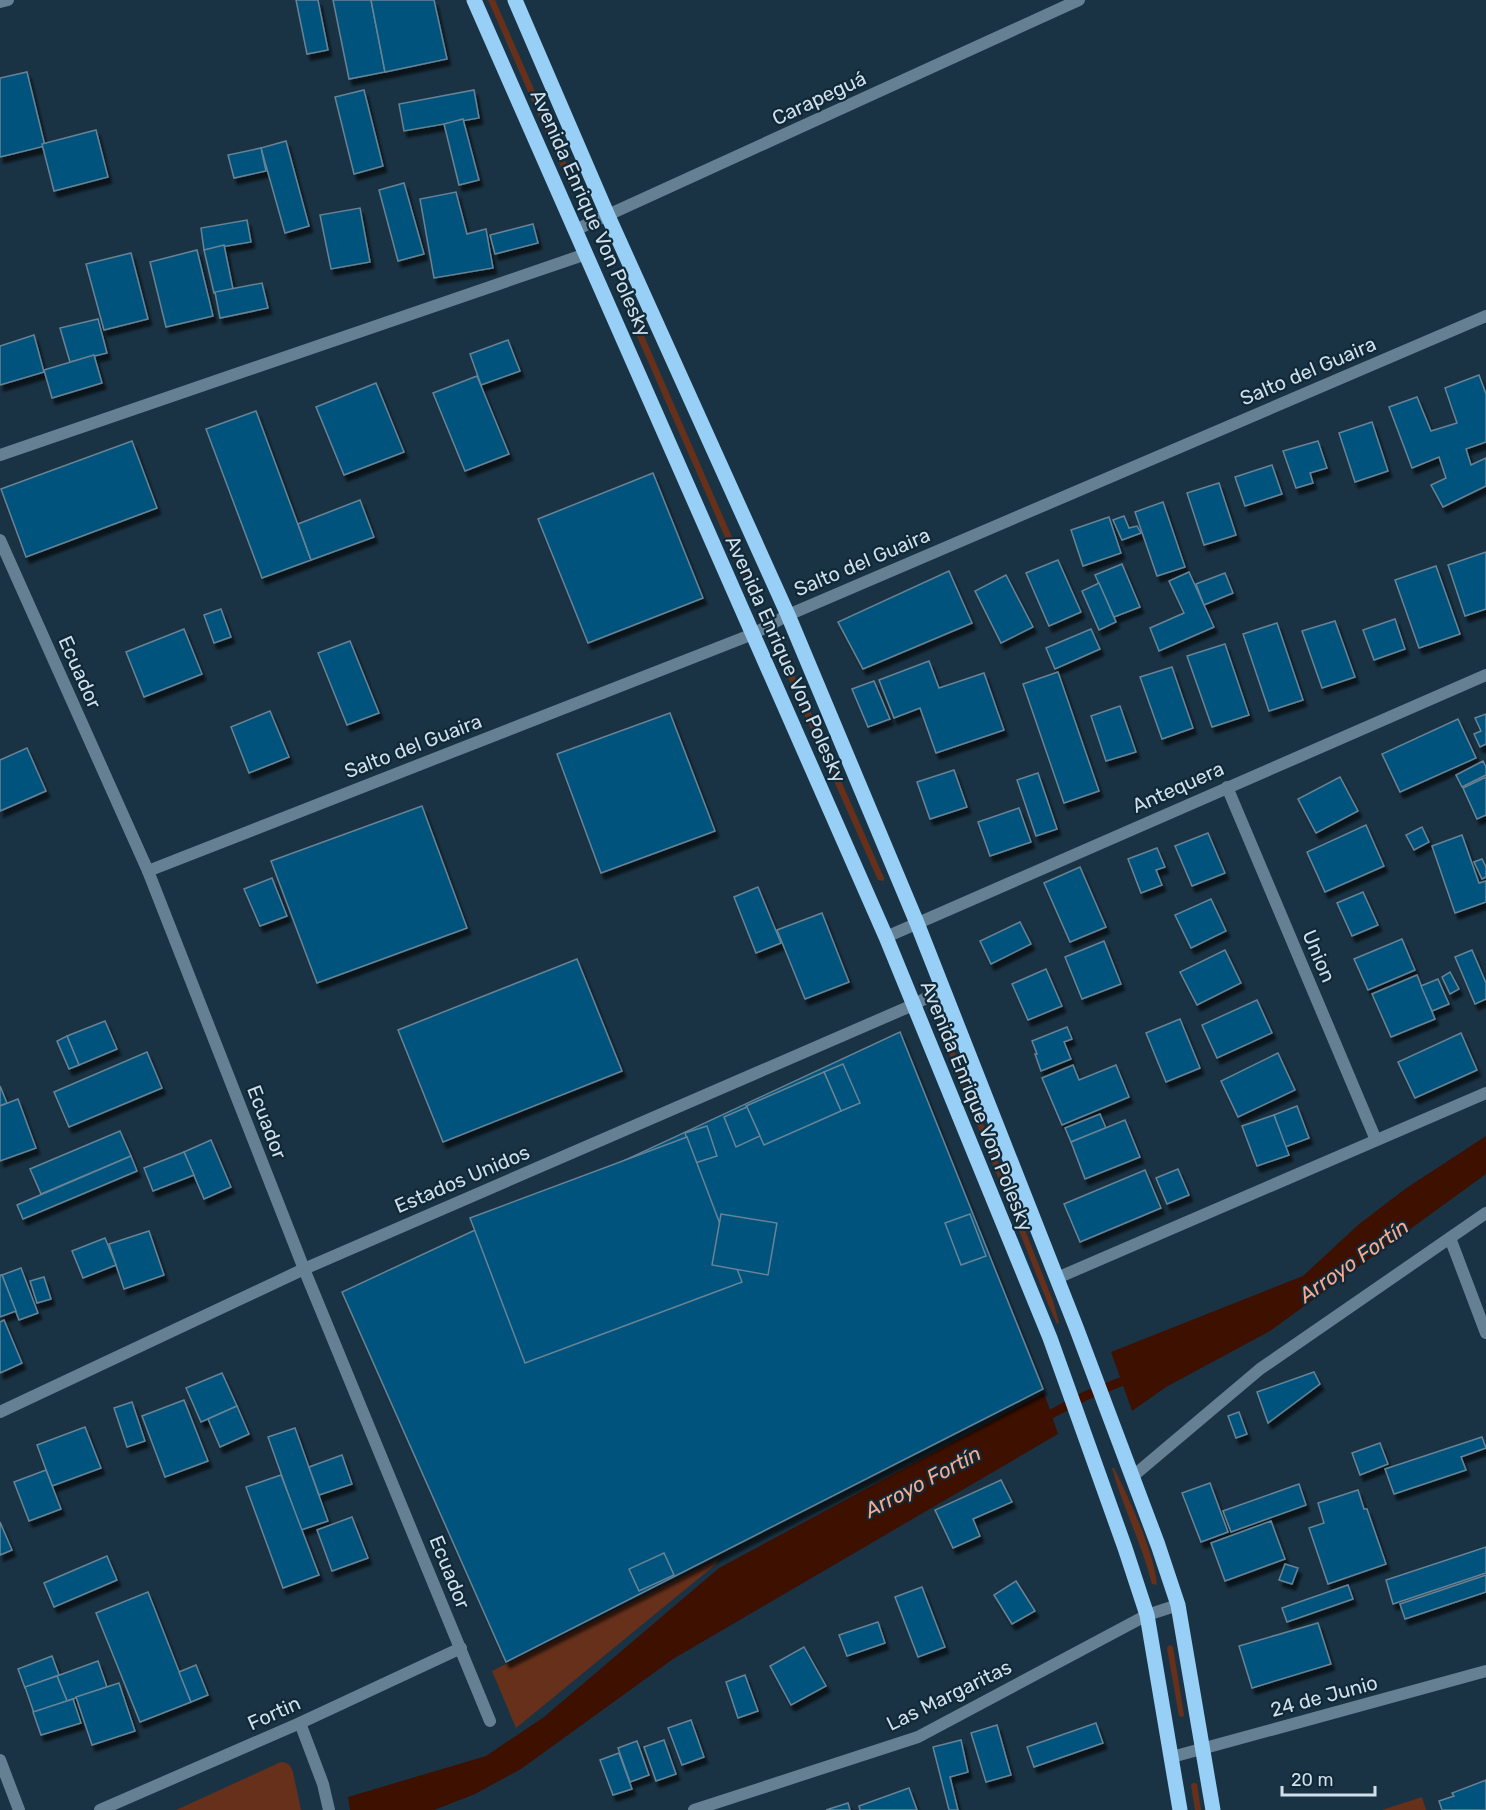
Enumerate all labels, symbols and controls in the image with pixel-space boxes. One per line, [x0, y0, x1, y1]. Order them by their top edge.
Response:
street label: Carapeguá [768, 66, 870, 130]
street label: Avenida Enrique Von Polesky [526, 86, 656, 340]
street label: Salto del Guaira [1236, 332, 1380, 410]
street label: Salto del Guaira [790, 523, 934, 601]
street label: Avenida Enrique Von Polesky [721, 532, 851, 786]
street label: Ecuador [53, 632, 107, 712]
street label: Salto del Guaira [341, 709, 485, 783]
street label: Antequera [1128, 756, 1228, 818]
street label: Union [1297, 926, 1341, 986]
street label: Avenida Enrique Von Polesky [916, 977, 1038, 1235]
street label: Ecuador [242, 1082, 292, 1163]
street label: Estados Unidos [391, 1140, 533, 1218]
water label: Arroyo Fortín [1293, 1214, 1413, 1308]
water label: Arroyo Fortín [859, 1440, 985, 1523]
street label: Ecuador [424, 1532, 476, 1613]
street label: Las Margaritas [883, 1654, 1015, 1736]
street label: 24 de Junio [1268, 1670, 1380, 1722]
street label: Fortin [244, 1691, 304, 1735]
scale bar [1282, 1759, 1375, 1797]
text: 20 m [1291, 1769, 1333, 1791]

